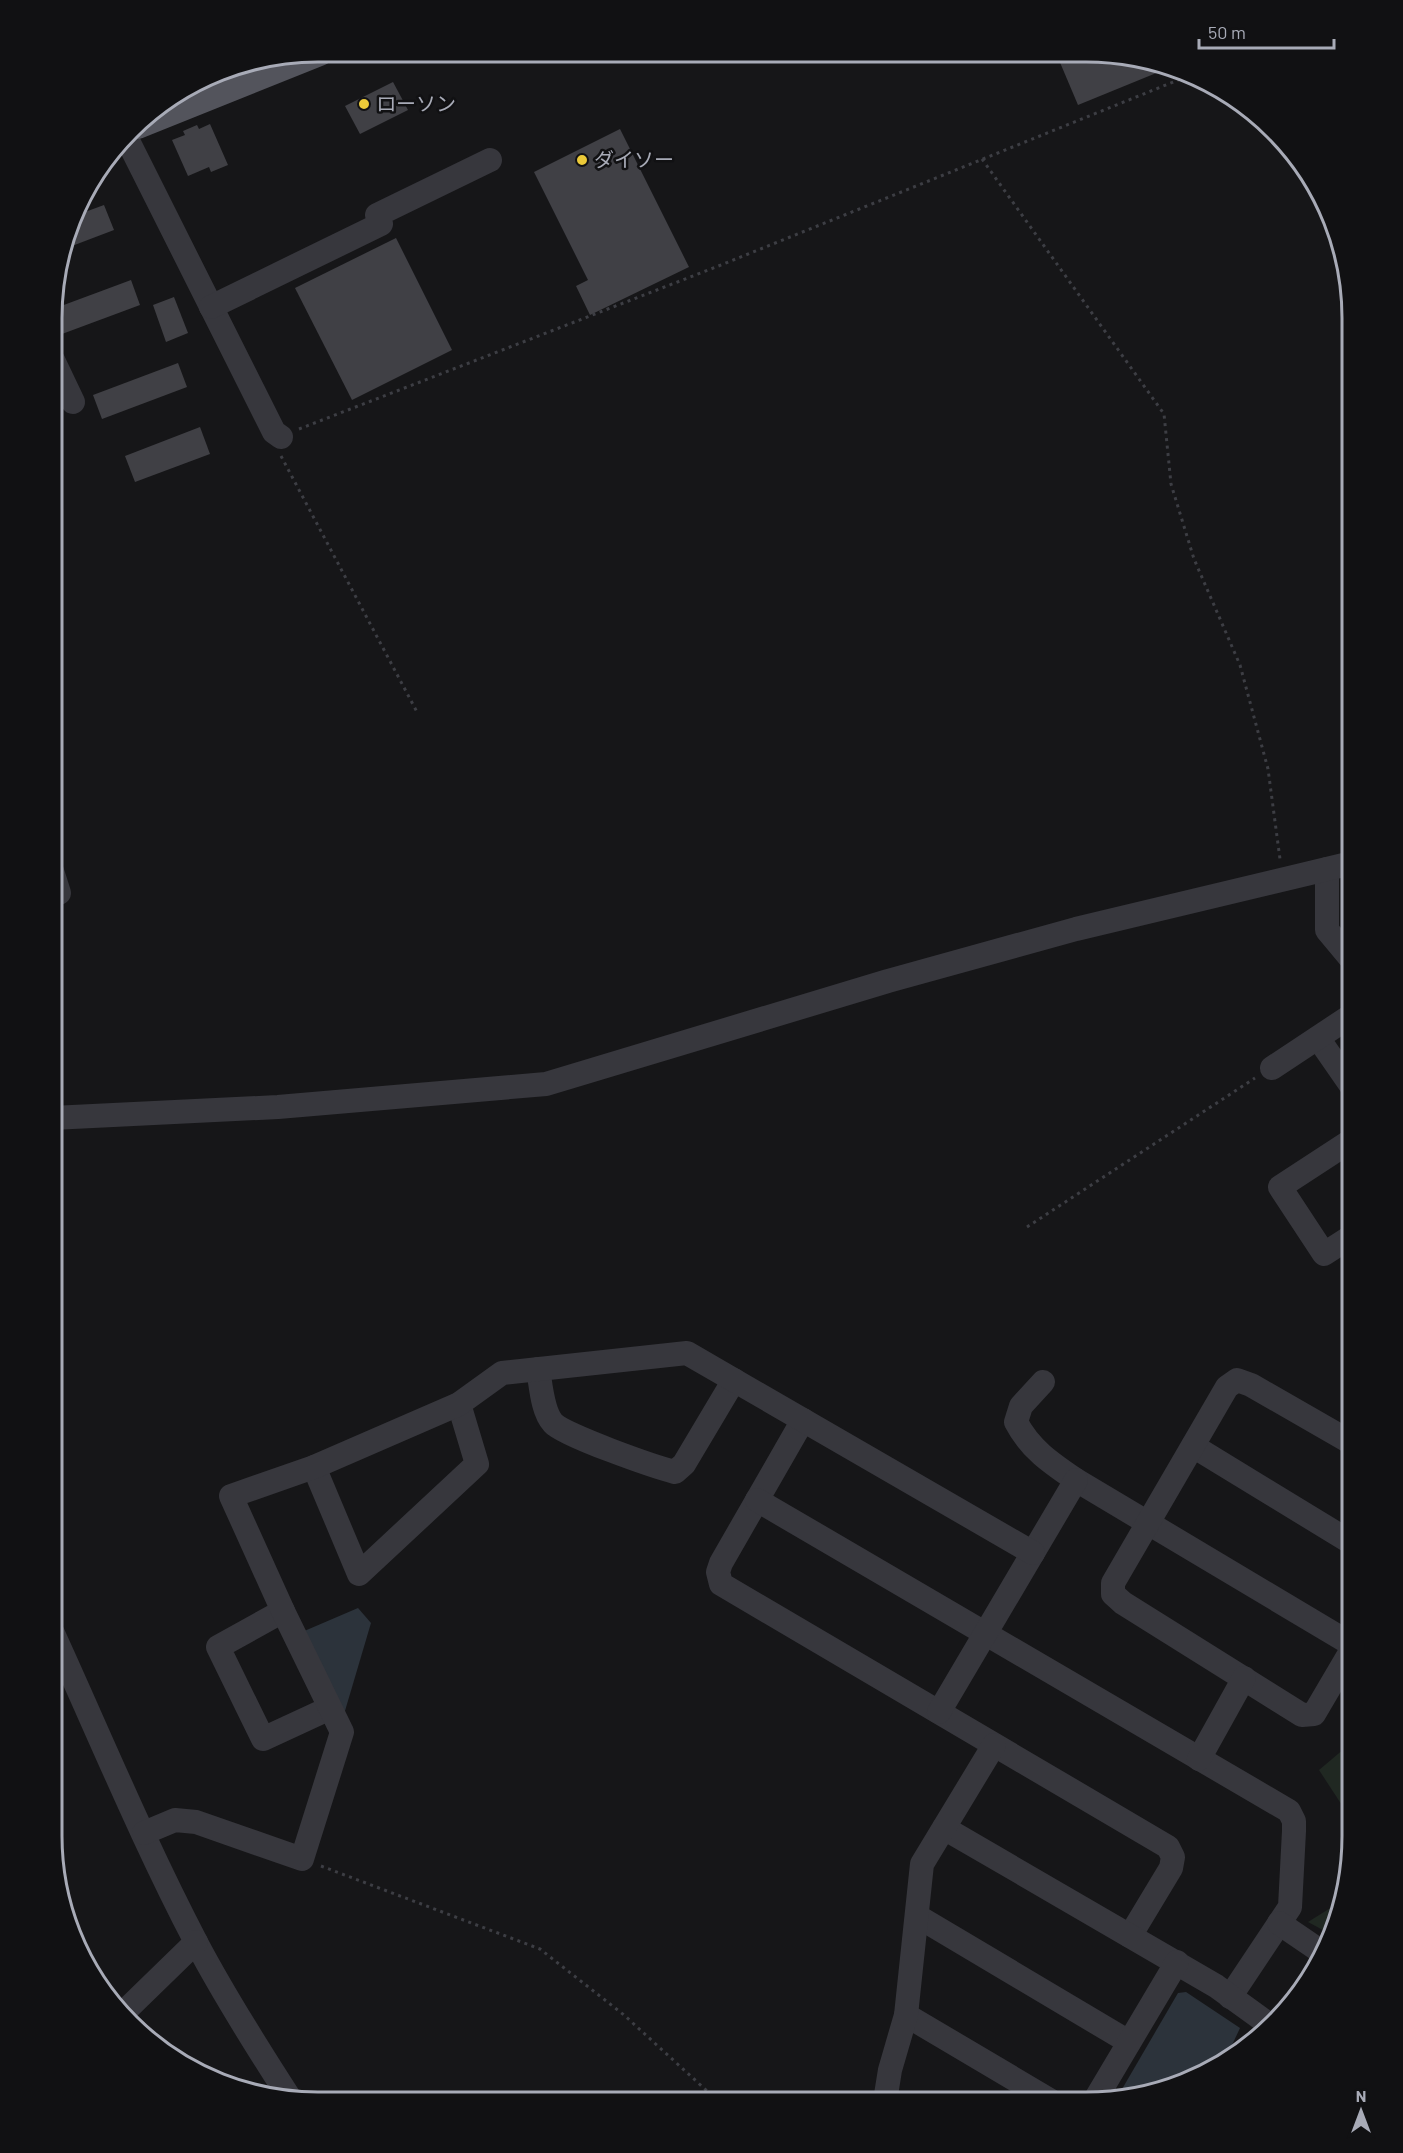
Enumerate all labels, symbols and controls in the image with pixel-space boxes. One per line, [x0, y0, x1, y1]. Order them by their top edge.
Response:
scale bar [1199, 12, 1334, 50]
text: 50 m [1208, 21, 1246, 43]
place label: ローソン [376, 91, 456, 115]
marker: ローソン [357, 97, 371, 111]
place label: ダイソー [594, 147, 674, 171]
marker: ダイソー [575, 153, 589, 167]
north arrow [1331, 2081, 1391, 2141]
text: N [1356, 2086, 1366, 2105]

